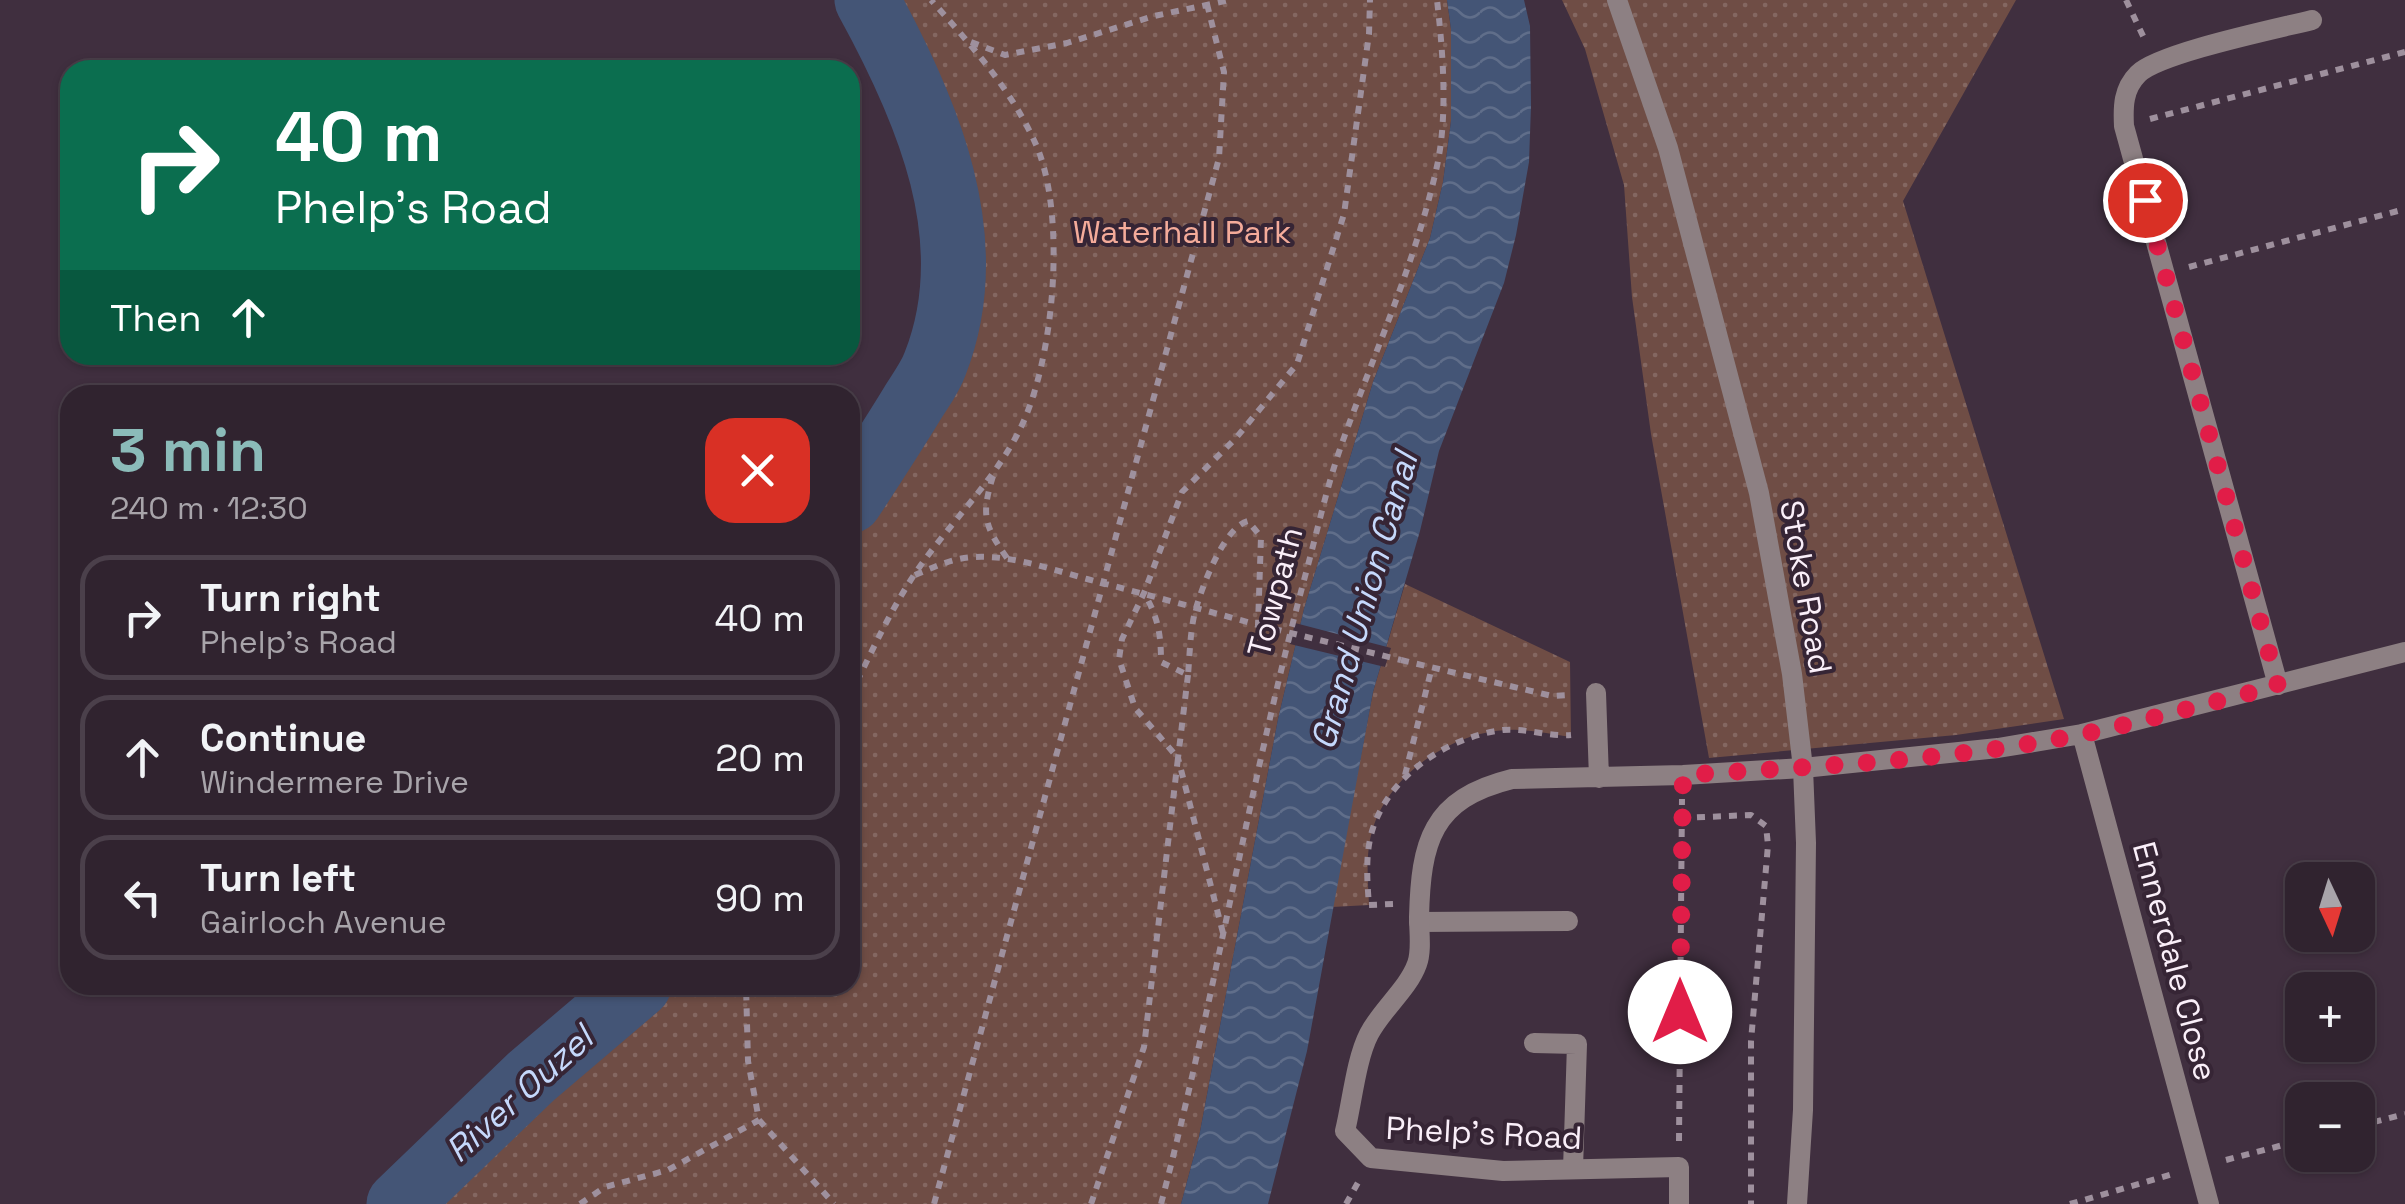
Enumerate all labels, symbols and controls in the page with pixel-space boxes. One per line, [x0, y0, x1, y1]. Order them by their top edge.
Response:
text: 40 m [275, 92, 442, 181]
icon: right [110, 100, 240, 230]
pin [2103, 158, 2188, 243]
icon: arrive [2118, 173, 2173, 228]
text: Phelp's Road [275, 179, 552, 236]
park label: Waterhall Park [1073, 212, 1291, 252]
icon: ahead [221, 290, 276, 345]
text: Then [110, 294, 201, 342]
text: 3 min [110, 412, 266, 489]
button: close [705, 418, 810, 523]
water label: Grand Union Canal [1301, 444, 1428, 755]
text: 240 m · 12:30 [110, 488, 308, 528]
street label: Stoke Road [1771, 497, 1841, 677]
street label: Towpath [1238, 523, 1312, 661]
text: Turn right [200, 574, 381, 622]
icon: right [115, 590, 170, 645]
text: 40 m [714, 594, 805, 642]
text: Phelp's Road [200, 622, 397, 662]
text: Continue [200, 714, 366, 762]
icon: ahead [115, 730, 170, 785]
text: 20 m [715, 734, 805, 782]
text: Windermere Drive [200, 762, 469, 802]
street label: Ennerdale Close [2124, 837, 2226, 1085]
text: Turn left [200, 854, 356, 902]
north arrow [2285, 862, 2375, 952]
map controls [2285, 862, 2375, 1172]
icon: left [115, 870, 170, 925]
text: 90 m [715, 874, 805, 922]
text: Gairloch Avenue [200, 902, 447, 942]
position arrow [1628, 960, 1732, 1064]
button: + [2285, 972, 2375, 1062]
water label: River Ouzel [436, 1014, 604, 1172]
button: − [2285, 1082, 2375, 1172]
street label: Phelp's Road [1385, 1108, 1583, 1158]

